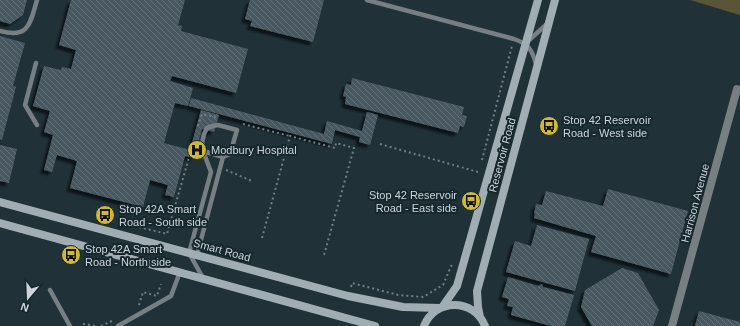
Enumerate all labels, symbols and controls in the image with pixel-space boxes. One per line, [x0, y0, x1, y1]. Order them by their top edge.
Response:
place label: Stop 42 Reservoir Road - West side [563, 114, 651, 139]
bus stop icon: Stop 42 Reservoir Road - West side [538, 115, 560, 137]
street label: Reservoir Road [486, 117, 518, 193]
hospital icon: Modbury Hospital [186, 139, 208, 161]
place label: Modbury Hospital [211, 144, 297, 156]
street label: Harrison Avenue [679, 162, 711, 244]
place label: Stop 42 Reservoir Road - East side [369, 189, 457, 214]
bus stop icon: Stop 42 Reservoir Road - East side [460, 190, 482, 212]
place label: Stop 42A Smart Road - South side [119, 203, 207, 228]
bus stop icon: Stop 42A Smart Road - South side [94, 204, 116, 226]
street label: Smart Road [192, 237, 252, 263]
place label: Stop 42A Smart Road - North side [85, 243, 171, 268]
bus stop icon: Stop 42A Smart Road - North side [60, 244, 82, 266]
north arrow [8, 278, 48, 318]
text: N [19, 300, 30, 314]

